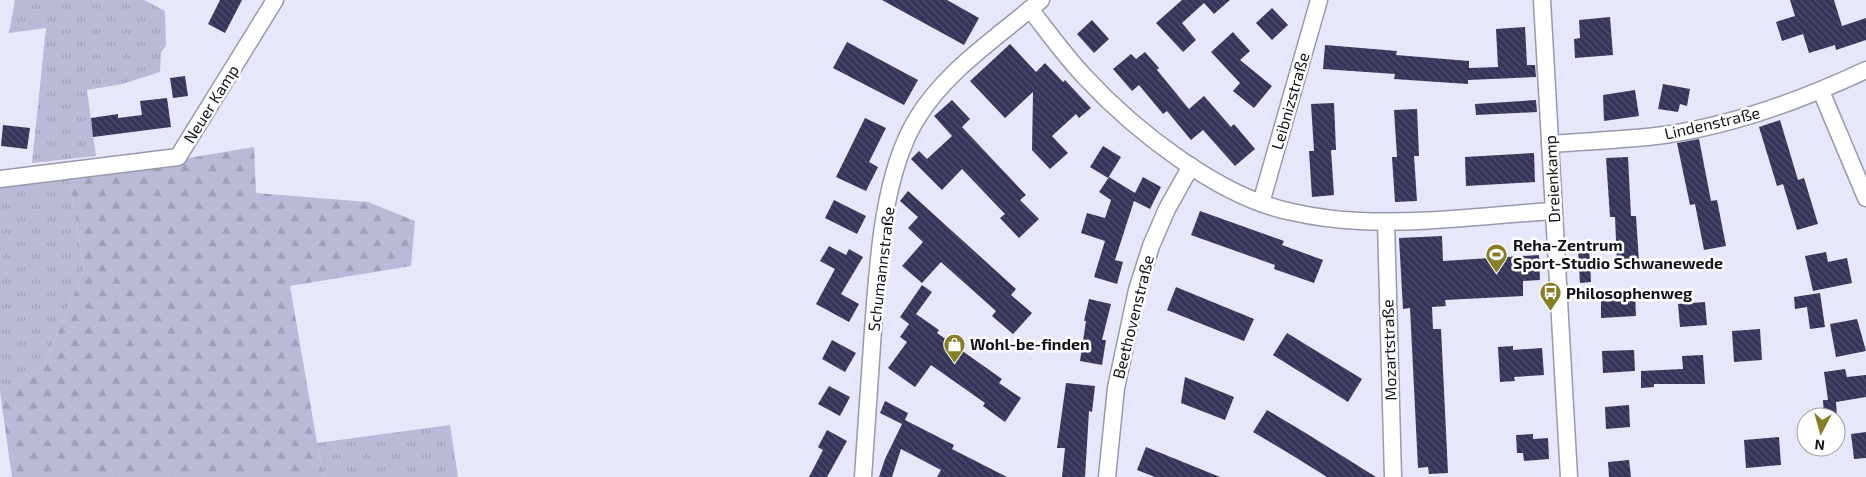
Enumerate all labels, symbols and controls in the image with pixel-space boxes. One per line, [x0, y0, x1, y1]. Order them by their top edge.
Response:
street label: Leibnizstraße [1267, 50, 1312, 152]
street label: Neuer Kamp [179, 61, 242, 146]
street label: Lindenstraße [1662, 102, 1761, 143]
street label: Dreienkamp [1540, 135, 1563, 223]
street label: Schumannstraße [863, 206, 898, 332]
place label: Reha-Zentrum Sport-Studio Schwanewede [1513, 235, 1723, 272]
sports icon: Reha-Zentrum Sport-Studio Schwanewede [1485, 242, 1509, 273]
street label: Beethovenstraße [1108, 253, 1157, 381]
bus stop icon: Philosophenweg [1538, 281, 1562, 312]
place label: Philosophenweg [1566, 283, 1693, 302]
street label: Mozartstraße [1377, 299, 1400, 401]
shop icon: Wohl-be-finden [942, 332, 966, 363]
place label: Wohl-be-finden [970, 334, 1090, 353]
north arrow [1796, 407, 1846, 457]
text: N [1814, 436, 1826, 454]

